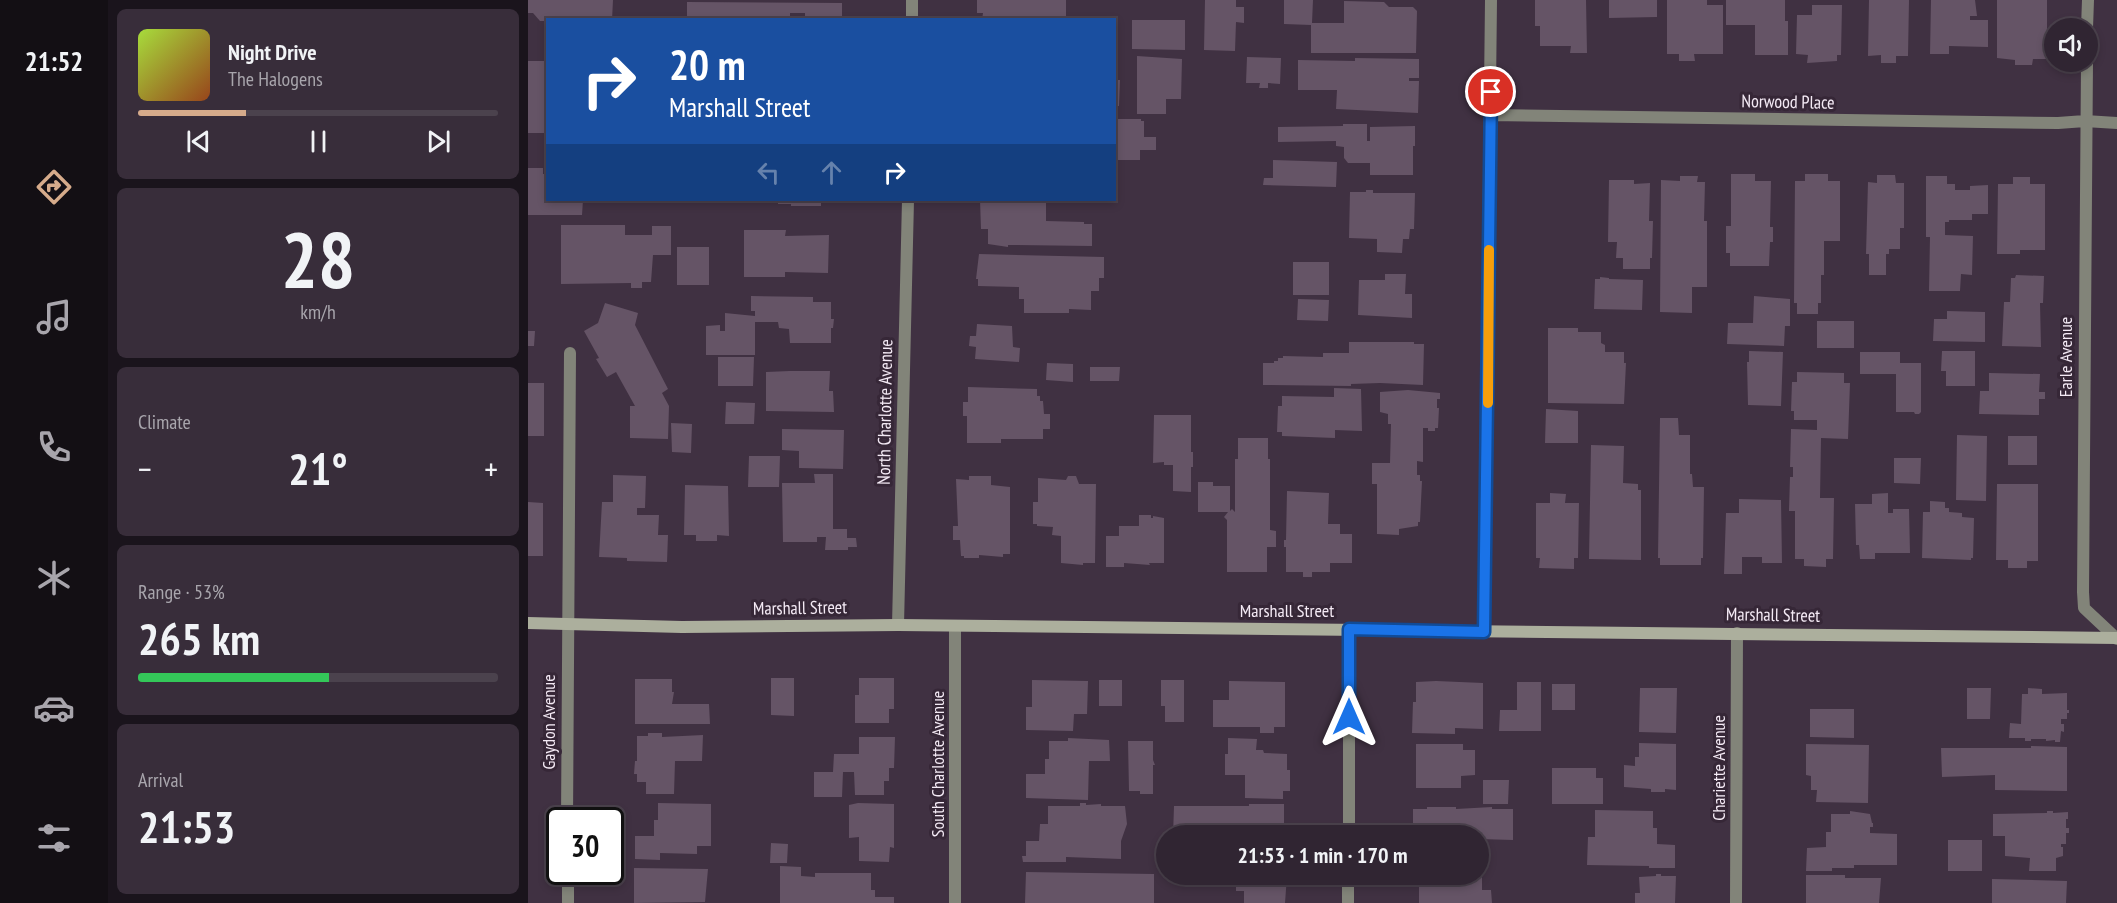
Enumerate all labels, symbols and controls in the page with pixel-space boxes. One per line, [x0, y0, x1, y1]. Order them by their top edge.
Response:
map controls [2044, 18, 2098, 72]
button: sound [2044, 18, 2098, 72]
text: 20 m [669, 37, 746, 92]
text: Night Drive [228, 38, 317, 66]
icon: right [570, 42, 648, 120]
text: 21:52 [25, 44, 83, 78]
text: The Halogens [228, 66, 323, 92]
pin [1465, 66, 1516, 117]
icon: arrive [1474, 75, 1507, 108]
street label: Norwood Place [1741, 89, 1835, 114]
text: Marshall Street [669, 90, 810, 124]
icon: previous [182, 125, 215, 158]
icon: pause [302, 125, 335, 158]
icon: next [422, 125, 455, 158]
icon: left [752, 156, 785, 189]
icon: ahead [815, 156, 848, 189]
icon: right [878, 156, 911, 189]
icon: directions [33, 166, 75, 208]
text: 28 [281, 209, 355, 310]
icon: music [33, 296, 75, 338]
text: km/h [300, 299, 336, 325]
street label: Earle Avenue [2054, 317, 2077, 397]
street label: North Charlotte Avenue [872, 339, 897, 485]
text: Climate [138, 409, 191, 435]
icon: phone [33, 426, 75, 468]
text: 21° [288, 439, 348, 497]
text: − [138, 447, 152, 490]
text: + [484, 447, 498, 490]
icon: climate [33, 557, 75, 599]
text: Range · 53% [138, 579, 225, 605]
street label: Marshall Street [753, 595, 847, 620]
street label: Marshall Street [1240, 599, 1334, 622]
street label: Marshall Street [1726, 602, 1820, 627]
text: 265 km [138, 609, 260, 667]
street label: Gaydon Avenue [537, 674, 560, 770]
position arrow [1317, 685, 1381, 749]
icon: car [33, 687, 75, 729]
street label: South Charlotte Avenue [926, 691, 949, 837]
street label: Chariette Avenue [1707, 715, 1730, 821]
text: Arrival [138, 767, 183, 793]
text: 21:53 [138, 797, 235, 855]
speed limit sign: 30 [546, 807, 624, 885]
icon: filters [33, 817, 75, 859]
text: 21:53 · 1 min · 170 m [1237, 841, 1408, 869]

